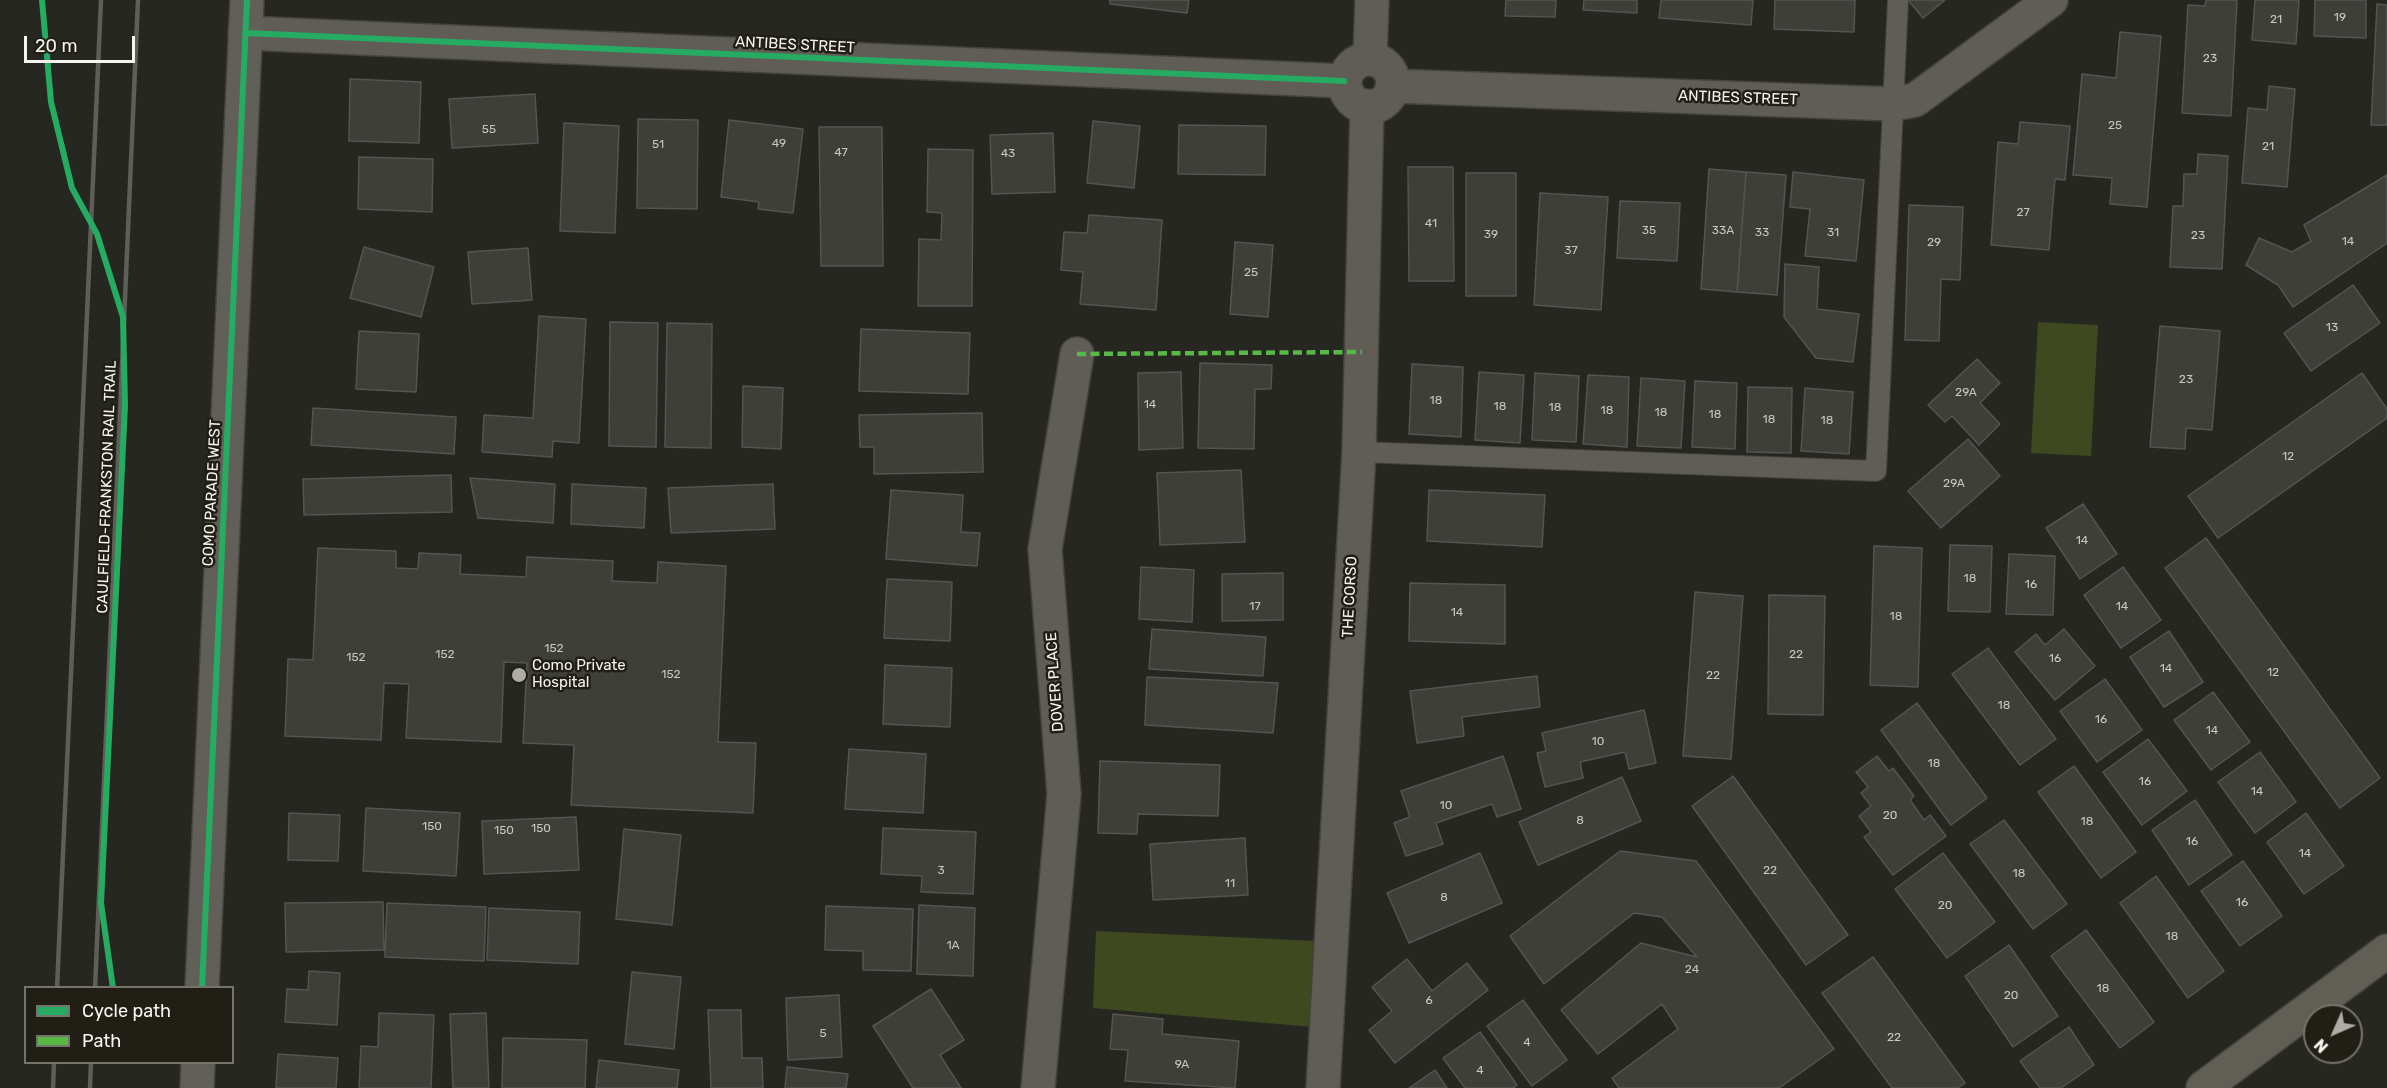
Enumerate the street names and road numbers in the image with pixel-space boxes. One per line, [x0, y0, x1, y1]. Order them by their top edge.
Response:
street label: ANTIBES STREET [735, 33, 855, 57]
street label: ANTIBES STREET [1678, 87, 1798, 109]
street label: CAULFIELD-FRANKSTON RAIL TRAIL [94, 360, 120, 614]
street label: COMO PARADE WEST [199, 419, 225, 567]
street label: THE CORSO [1339, 556, 1361, 638]
street label: DOVER PLACE [1043, 632, 1067, 732]

